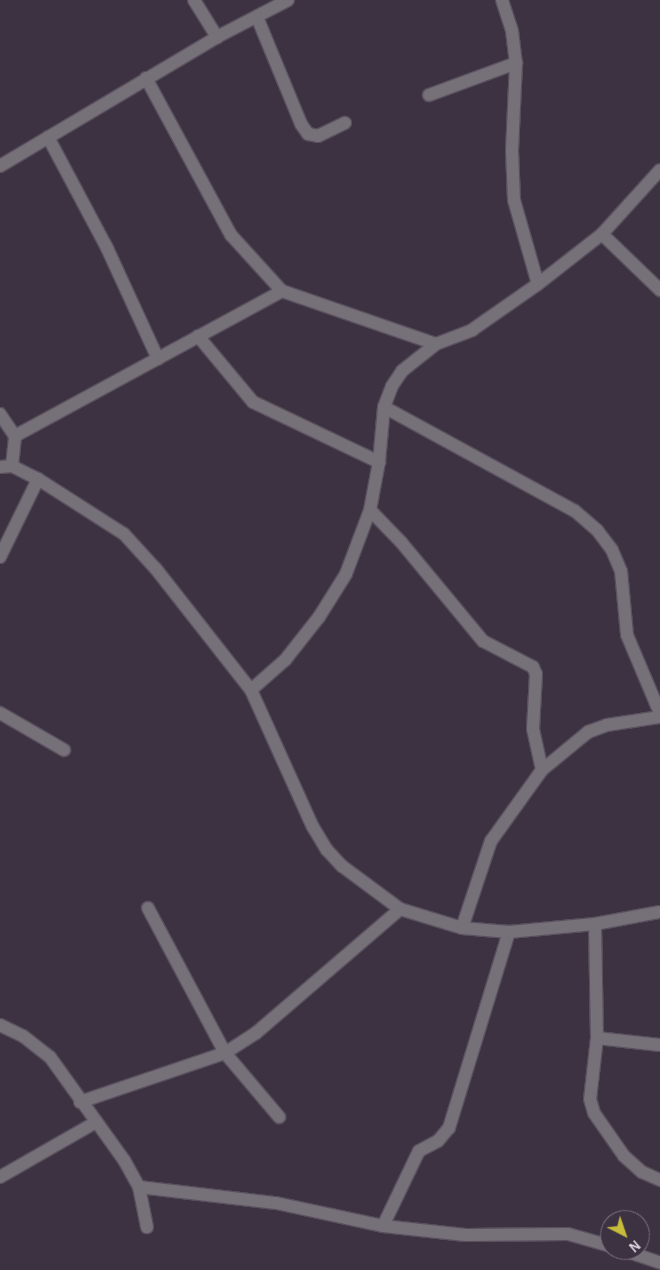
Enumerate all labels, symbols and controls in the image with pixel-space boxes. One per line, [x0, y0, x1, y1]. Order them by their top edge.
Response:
north arrow [600, 1210, 650, 1260]
text: N [626, 1237, 642, 1254]

